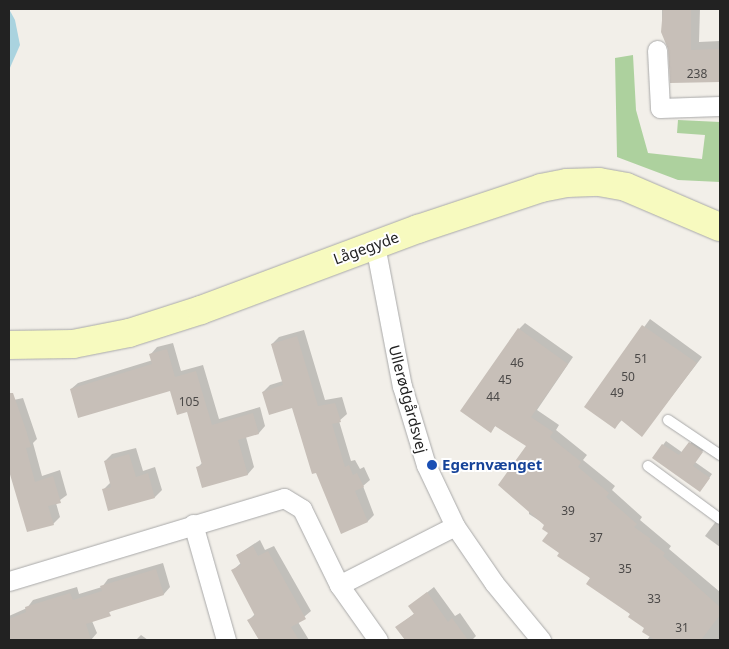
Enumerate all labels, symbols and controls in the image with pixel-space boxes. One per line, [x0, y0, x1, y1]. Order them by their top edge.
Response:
house number: 238 [687, 67, 707, 81]
street label: Lågegyde [331, 228, 401, 268]
street label: Ullerødgårdsvej [385, 343, 431, 455]
house number: 51 [634, 352, 648, 366]
house number: 46 [510, 356, 524, 370]
house number: 50 [621, 370, 635, 384]
house number: 45 [498, 373, 512, 387]
house number: 49 [610, 386, 624, 400]
house number: 44 [486, 390, 500, 404]
house number: 105 [179, 395, 199, 409]
place label: Egernvænget [442, 456, 542, 474]
marker: Egernvænget [426, 459, 438, 471]
house number: 39 [561, 504, 575, 518]
house number: 37 [589, 531, 603, 545]
house number: 35 [618, 562, 632, 576]
house number: 33 [647, 592, 661, 606]
house number: 31 [675, 621, 689, 635]

